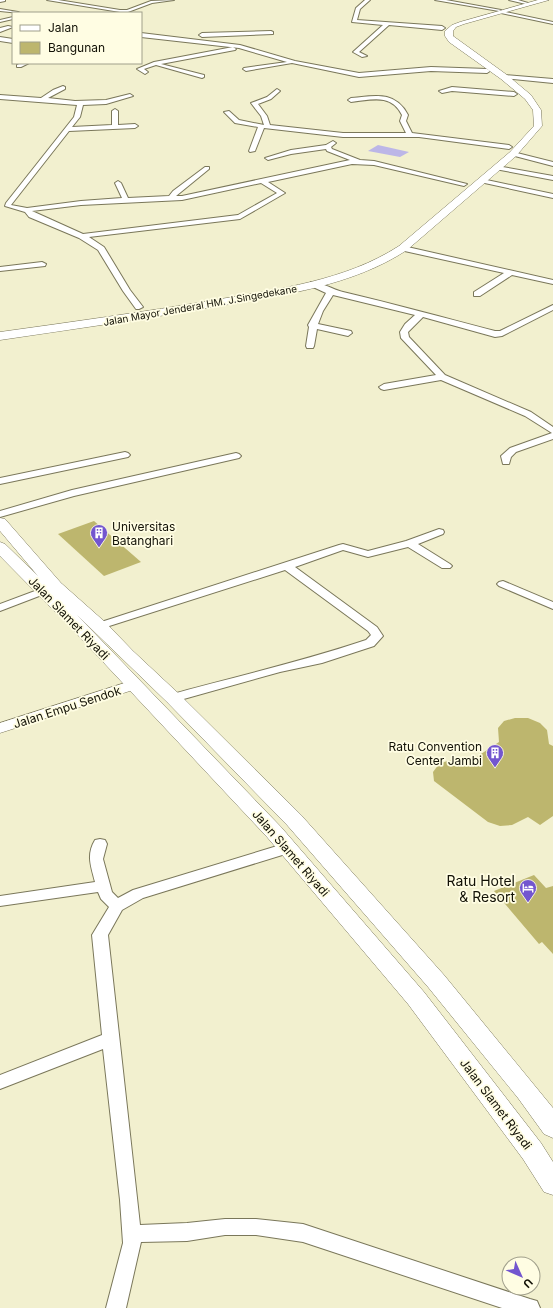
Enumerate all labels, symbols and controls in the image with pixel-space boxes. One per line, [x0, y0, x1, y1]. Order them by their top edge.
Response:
legend [12, 12, 142, 64]
text: Jalan [48, 20, 78, 35]
text: Bangunan [48, 40, 105, 55]
street label: Jalan Mayor Jenderal HM. J.Singedekane [102, 282, 298, 328]
place label: Universitas Batanghari [112, 519, 175, 548]
building icon: Universitas Batanghari [89, 523, 109, 548]
street label: Jalan Slamet Riyadi [25, 573, 113, 663]
street label: Jalan Empu Sendok [11, 682, 123, 731]
place label: Ratu Convention Center Jambi [389, 739, 482, 768]
building icon: Ratu Convention Center Jambi [485, 743, 505, 768]
street label: Jalan Slamet Riyadi [249, 807, 333, 900]
place label: Ratu Hotel & Resort [447, 872, 515, 905]
hotel icon: Ratu Hotel & Resort [518, 878, 538, 903]
street label: Jalan Slamet Riyadi [457, 1055, 535, 1153]
north arrow [501, 1256, 541, 1296]
text: U [520, 1275, 536, 1291]

